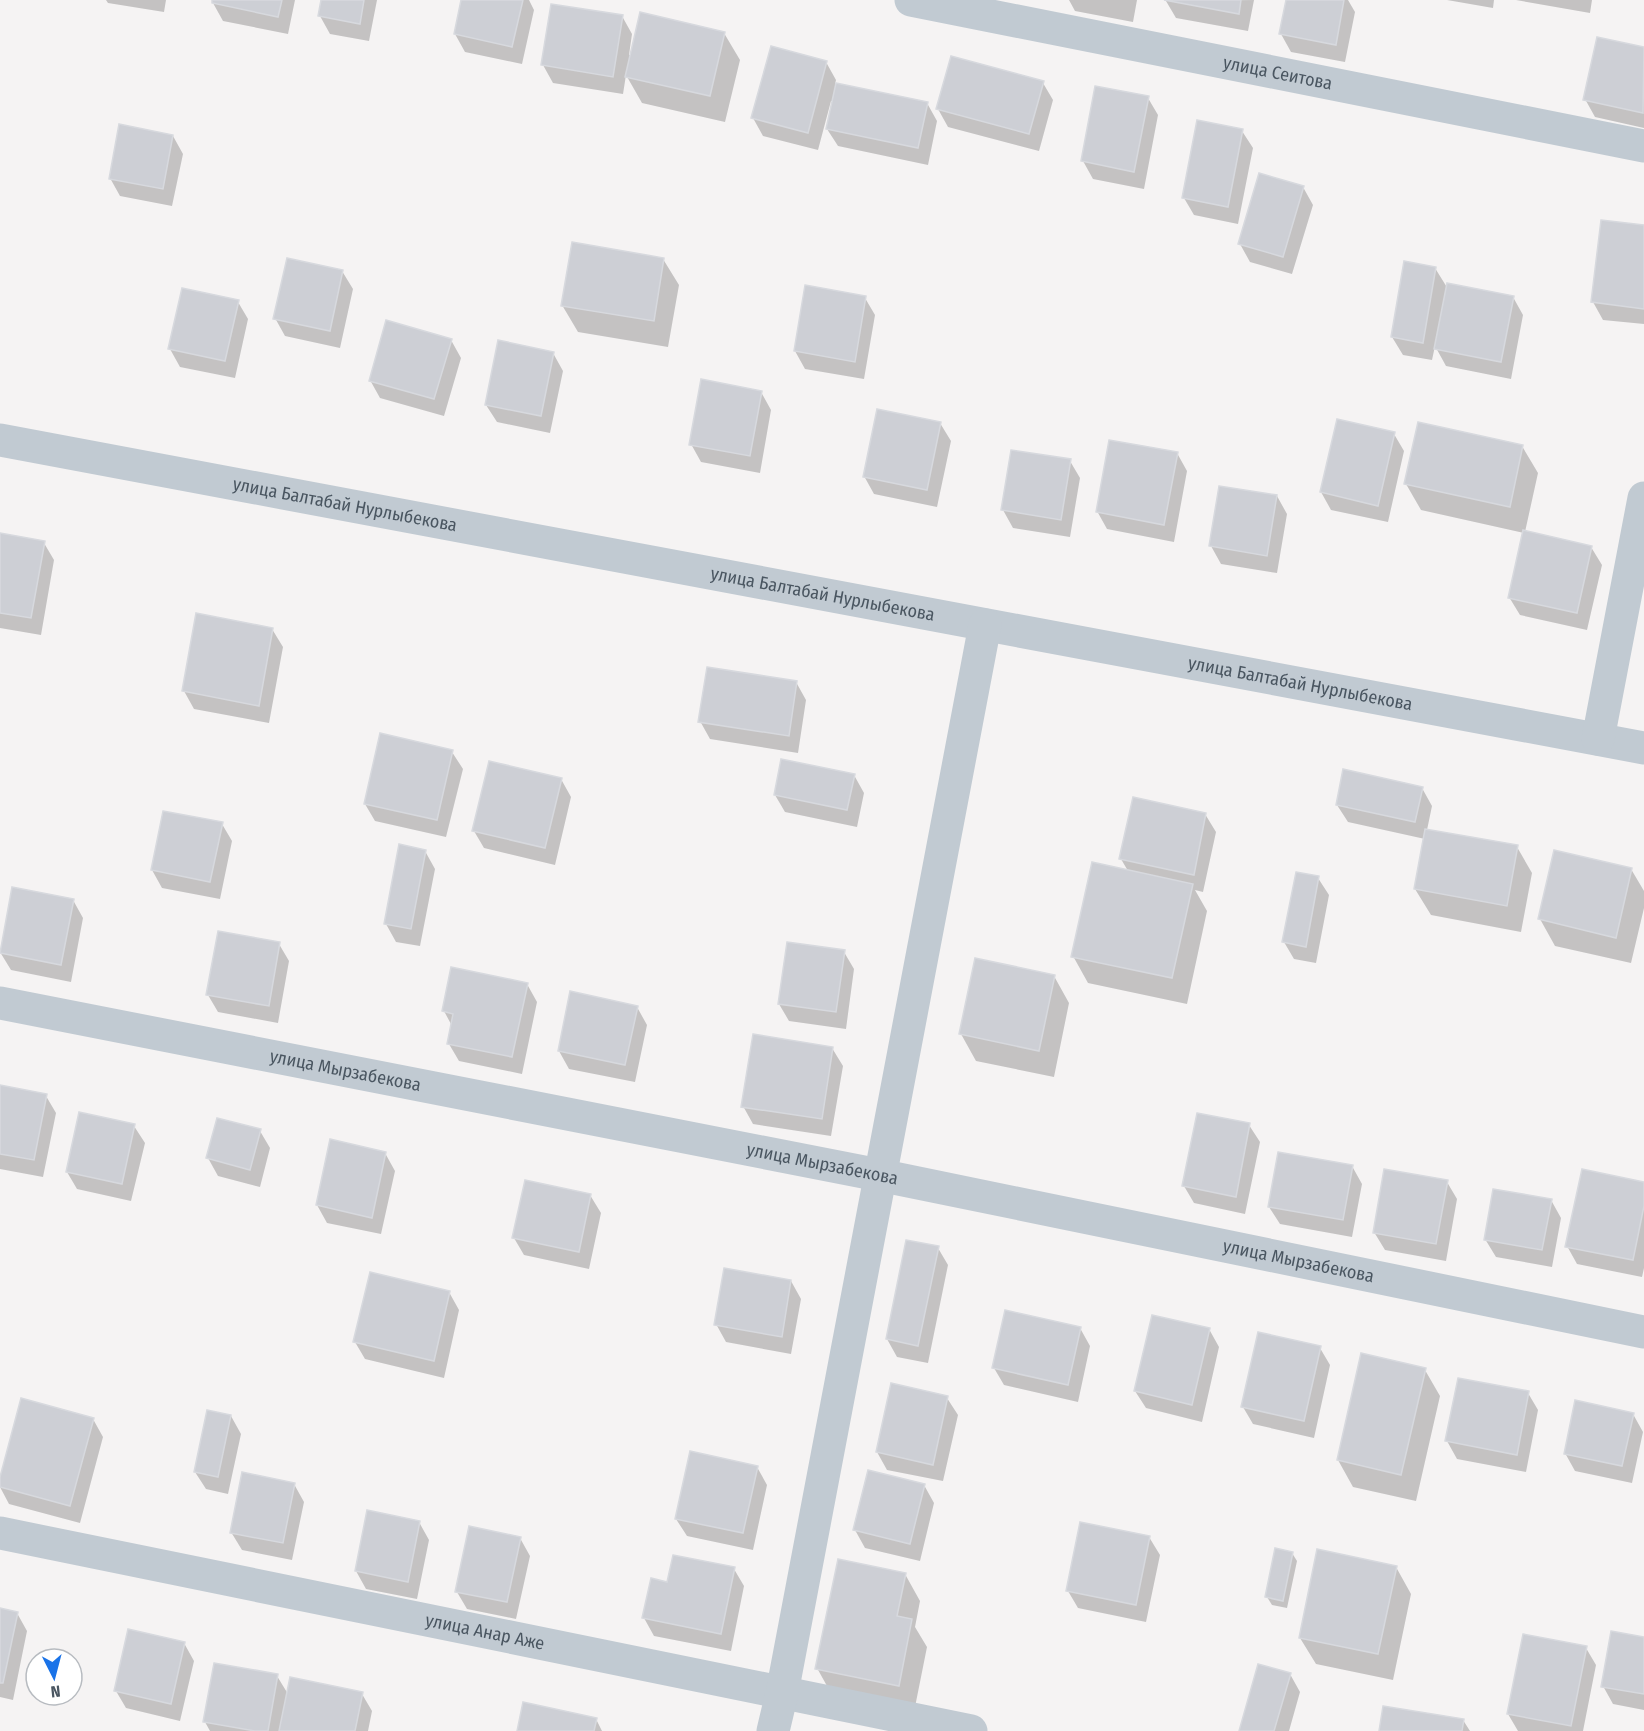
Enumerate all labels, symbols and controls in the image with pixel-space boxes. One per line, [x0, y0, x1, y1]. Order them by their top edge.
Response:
street label: улица Сеитова [1221, 51, 1334, 95]
street label: улица Балтабай Нурлыбекова [231, 473, 459, 536]
street label: улица Балтабай Нурлыбекова [709, 562, 937, 626]
street label: улица Балтабай Нурлыбекова [1186, 652, 1414, 715]
street label: улица Мырзабекова [268, 1045, 423, 1096]
street label: улица Мырзабекова [745, 1138, 900, 1190]
street label: улица Мырзабекова [1221, 1235, 1376, 1287]
street label: улица Анар Аже [424, 1609, 547, 1655]
north arrow [24, 1647, 84, 1707]
text: N [50, 1681, 61, 1701]

